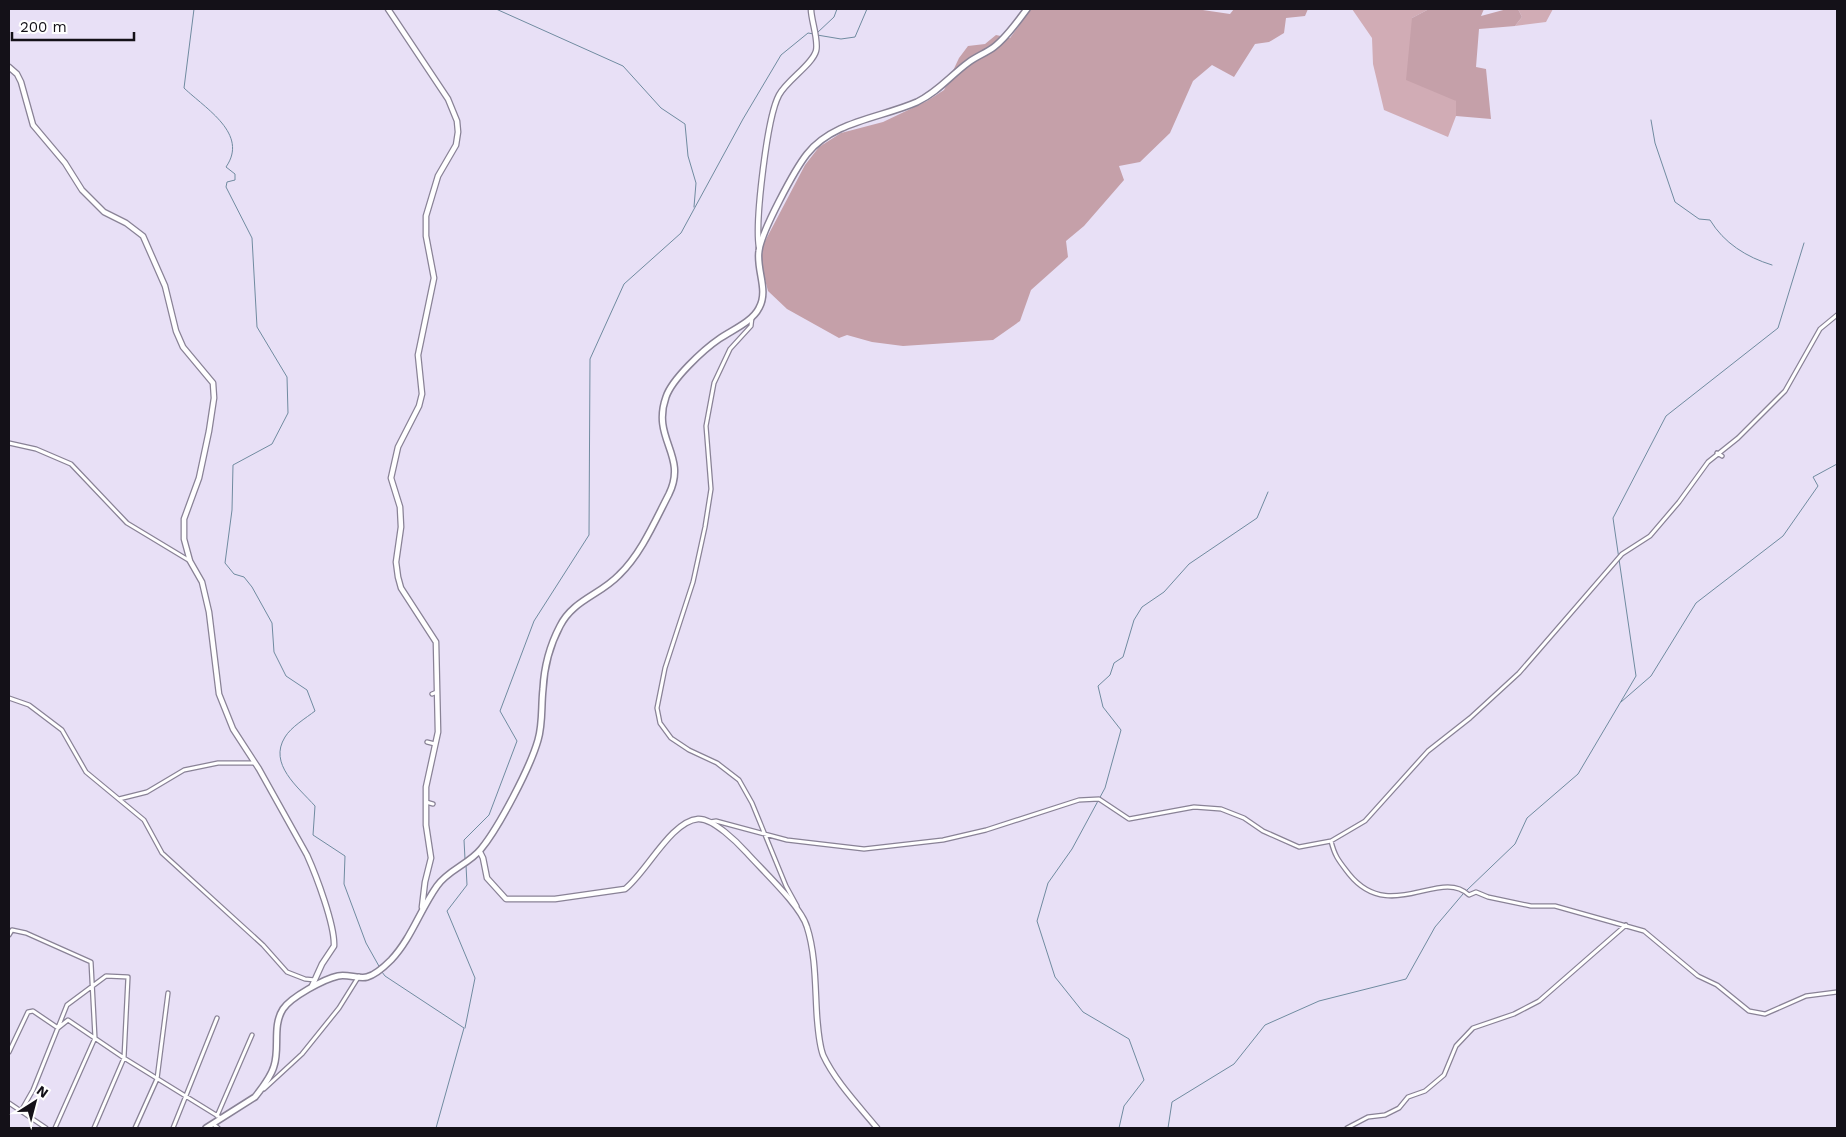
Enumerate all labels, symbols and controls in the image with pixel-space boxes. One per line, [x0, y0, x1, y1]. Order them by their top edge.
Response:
scale bar [12, 10, 135, 42]
text: 200 m [20, 18, 67, 36]
north arrow [10, 1077, 60, 1127]
text: N [34, 1082, 52, 1101]

